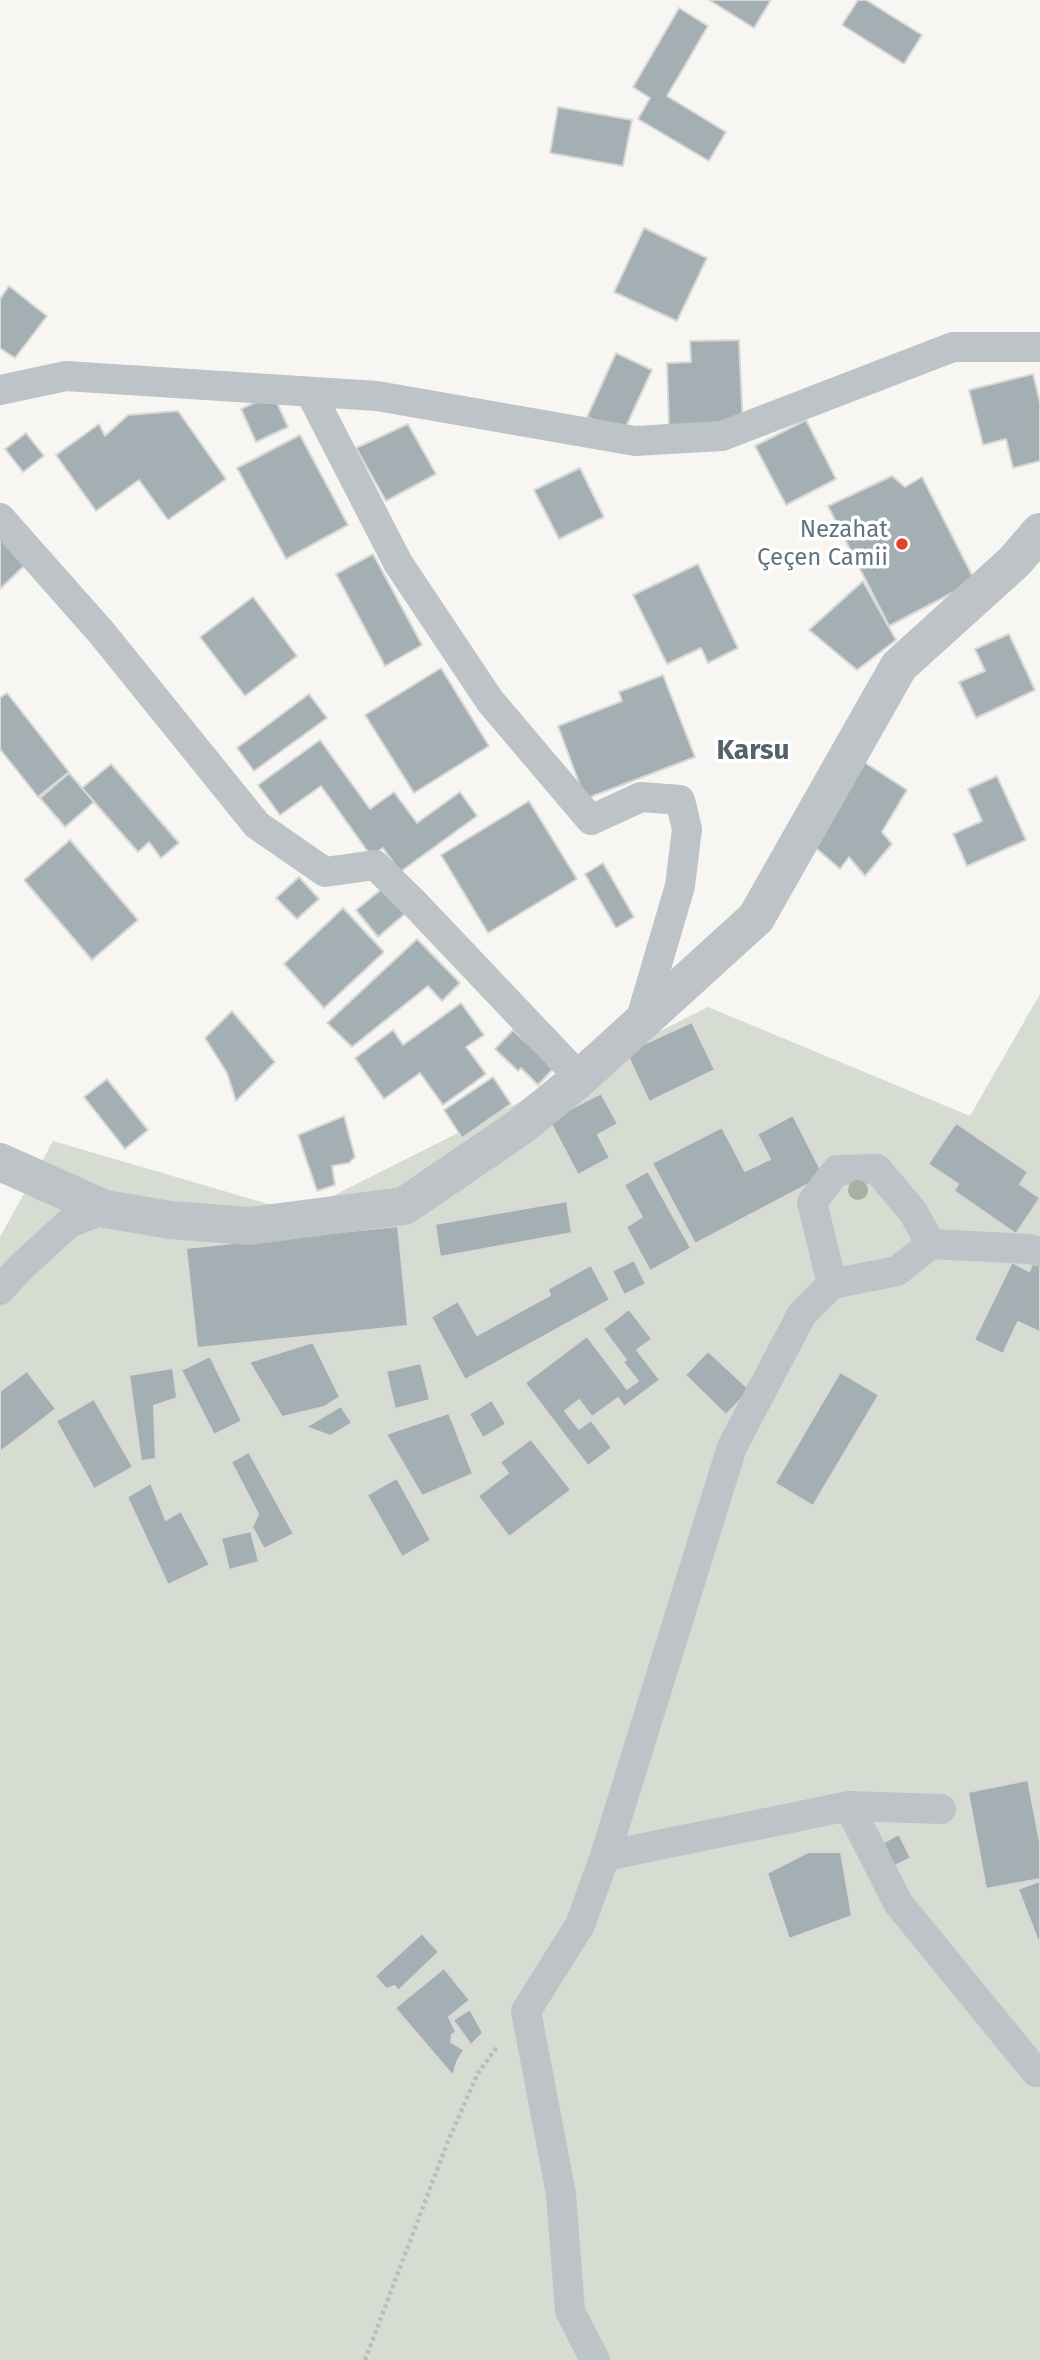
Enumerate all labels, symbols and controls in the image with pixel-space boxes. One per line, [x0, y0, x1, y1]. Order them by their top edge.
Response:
place label: Nezahat Çeçen Camii [757, 516, 888, 572]
marker: Nezahat Çeçen Camii [894, 536, 910, 552]
district label: Karsu [716, 734, 790, 768]

